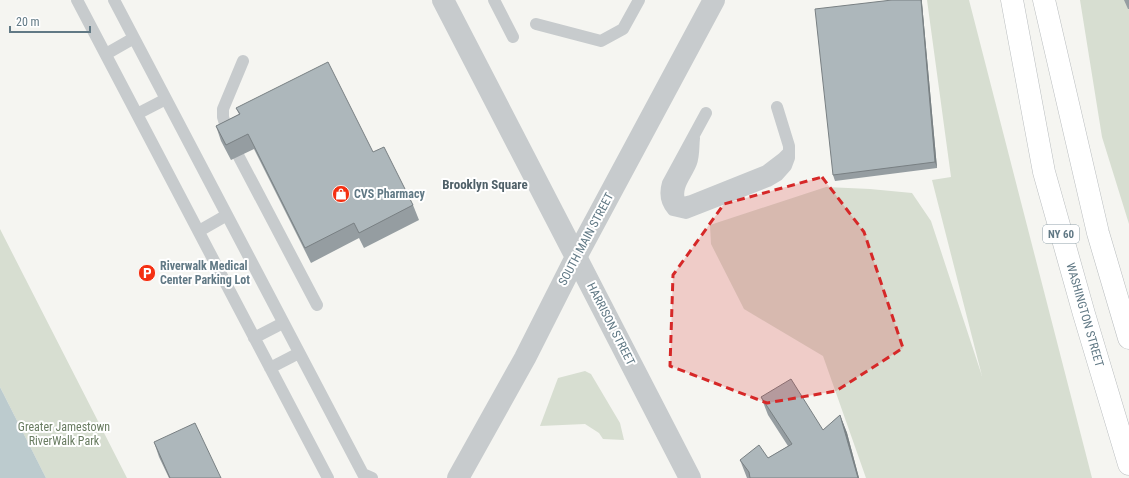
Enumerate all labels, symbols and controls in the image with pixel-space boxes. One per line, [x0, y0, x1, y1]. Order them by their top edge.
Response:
scale bar [10, 8, 90, 34]
text: 20 m [16, 15, 40, 29]
district label: Brooklyn Square [442, 177, 528, 192]
shop icon: CVS Pharmacy [331, 184, 351, 204]
place label: CVS Pharmacy [354, 187, 425, 201]
street label: SOUTH MAIN STREET [556, 190, 616, 288]
road number: NY 60 [1043, 225, 1079, 243]
place label: Riverwalk Medical Center Parking Lot [160, 259, 250, 287]
street label: WASHINGTON STREET [1063, 261, 1107, 369]
parking icon: Riverwalk Medical Center Parking Lot [137, 263, 157, 283]
street label: HARRISON STREET [584, 280, 638, 368]
park label: Greater Jamestown RiverWalk Park [18, 420, 110, 448]

